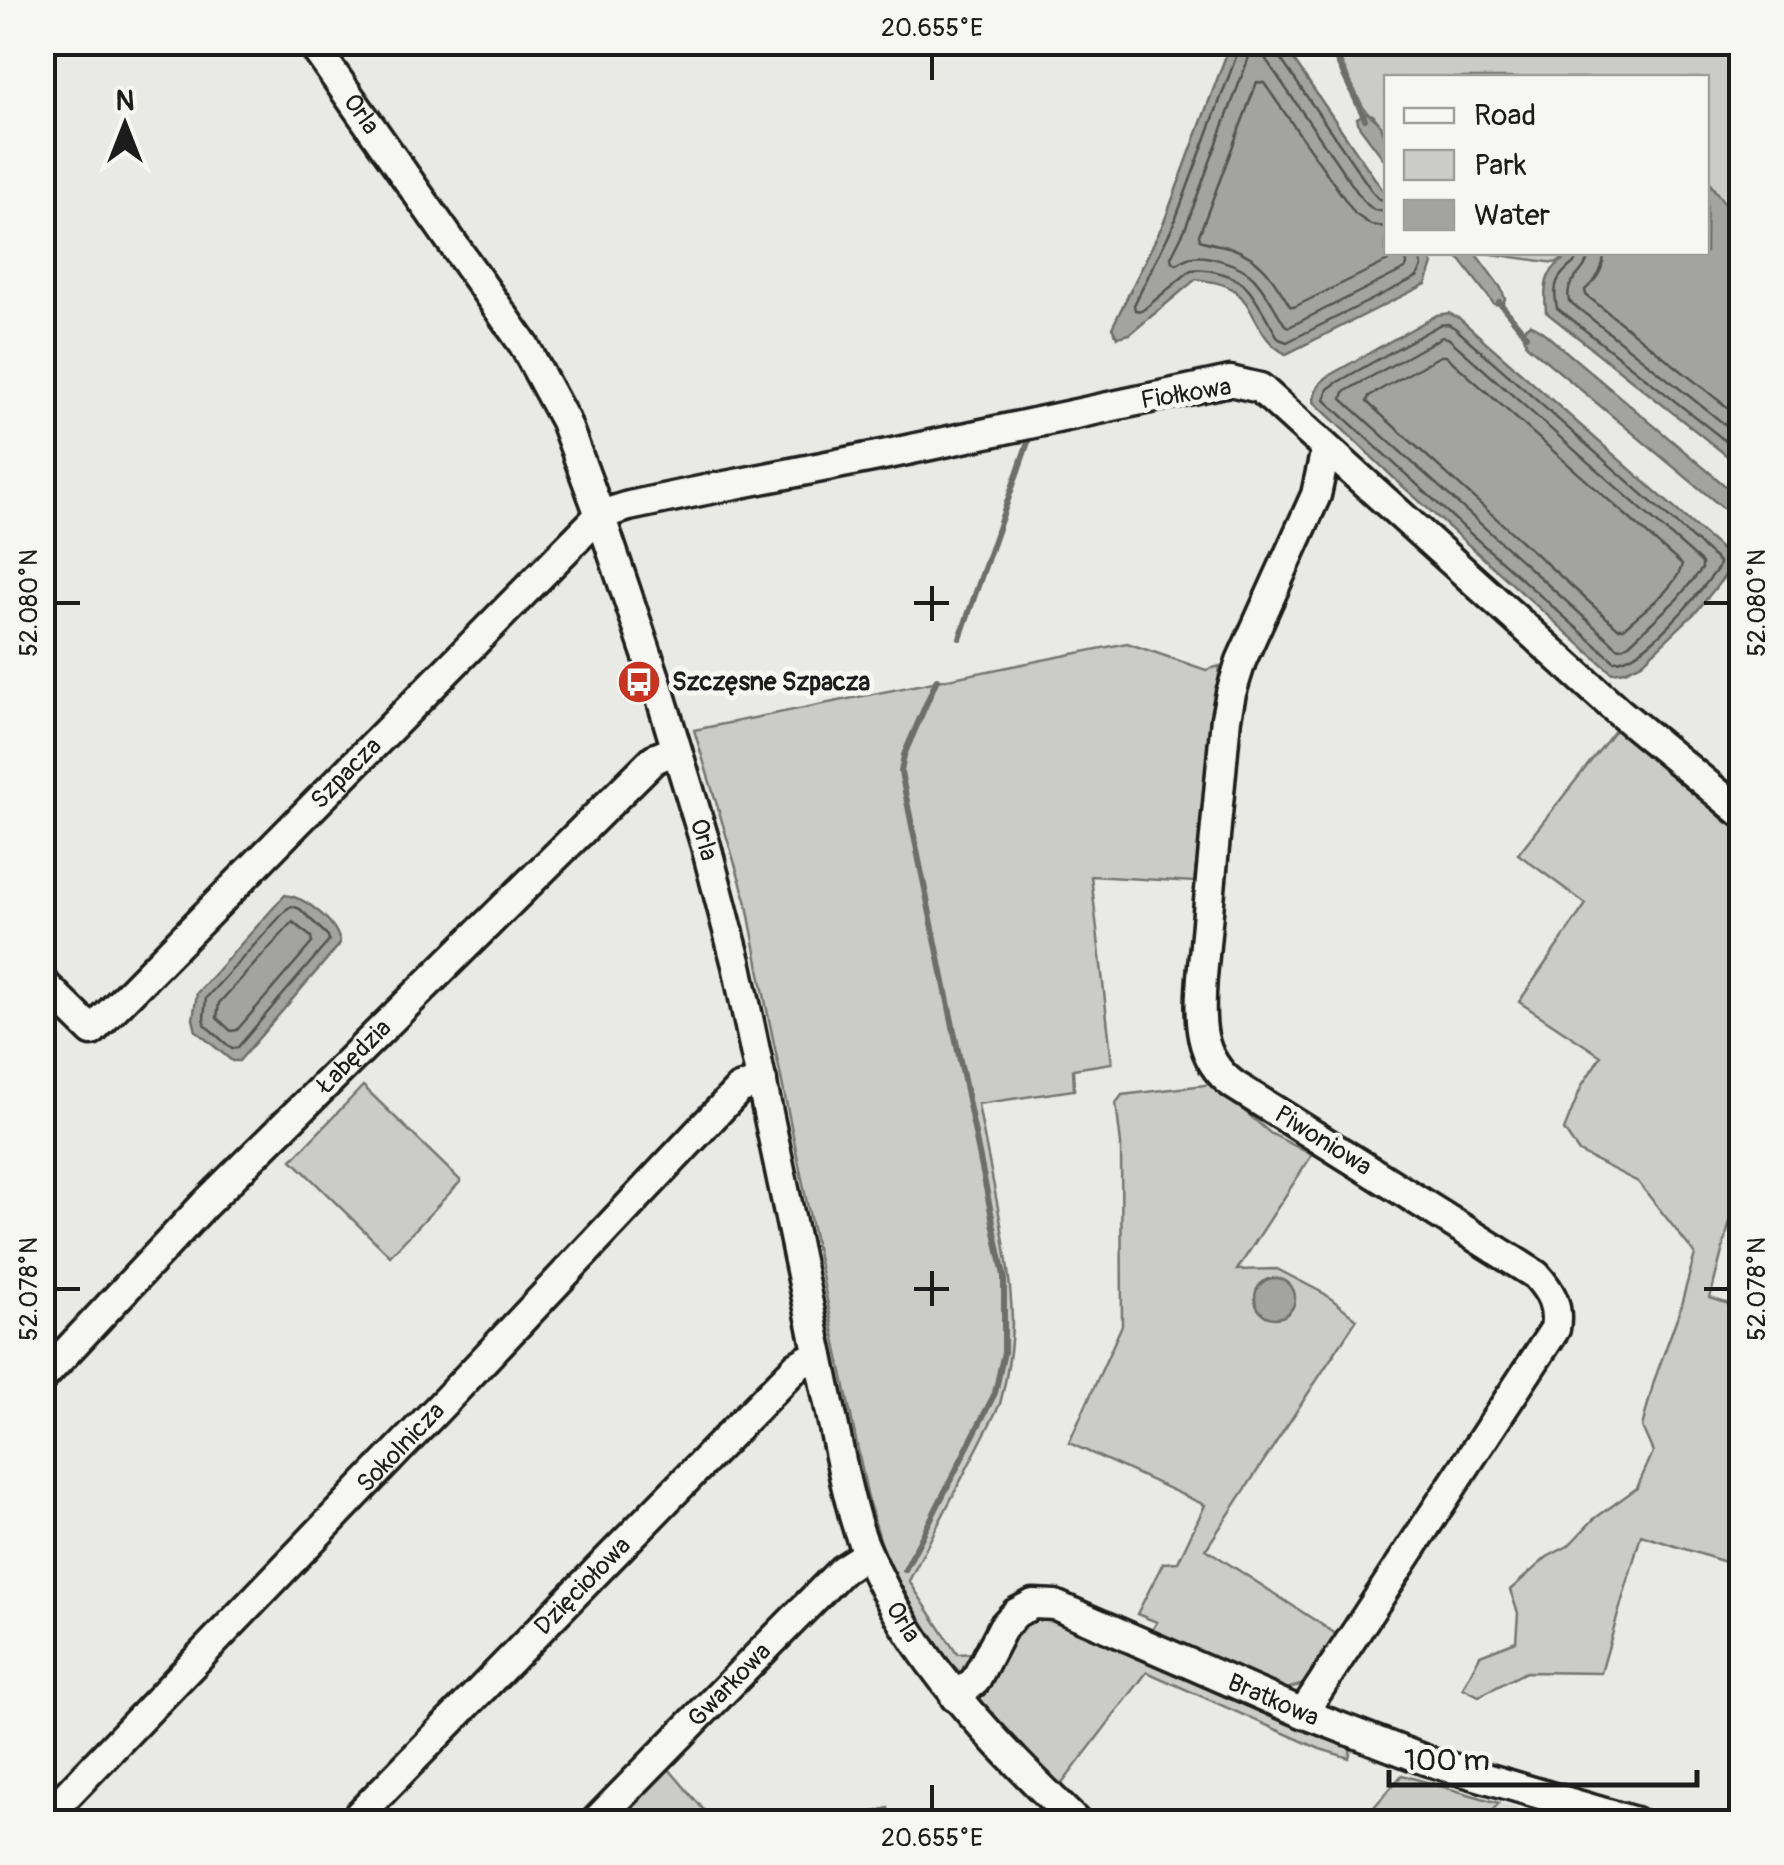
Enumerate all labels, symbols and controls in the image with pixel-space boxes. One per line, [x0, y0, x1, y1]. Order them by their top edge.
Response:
text: 20.655°E [881, 13, 983, 44]
north arrow [75, 75, 175, 175]
legend [1384, 75, 1709, 255]
text: N [116, 84, 134, 119]
street label: Orla [337, 88, 386, 140]
text: Road [1474, 97, 1536, 134]
text: Park [1474, 147, 1527, 184]
text: Water [1474, 197, 1551, 234]
street label: Fiołkowa [1139, 372, 1233, 416]
text: 52.080°N [14, 549, 45, 657]
text: 52.080°N [1742, 549, 1773, 657]
bus stop icon: Szczęsne Szpacza [616, 659, 662, 705]
place label: Szczęsne Szpacza [672, 667, 871, 698]
street label: Szpacza [304, 731, 388, 815]
street label: Orla [683, 815, 725, 864]
street label: Łabędzia [309, 1013, 398, 1102]
street label: Piwoniowa [1269, 1099, 1377, 1183]
text: 52.078°N [14, 1237, 45, 1341]
text: 52.078°N [1742, 1237, 1773, 1341]
street label: Sokolnicza [350, 1395, 451, 1499]
street label: Dzięciołowa [528, 1530, 637, 1641]
street label: Orla [879, 1596, 928, 1648]
street label: Gwarkowa [681, 1636, 778, 1734]
street label: Bratkowa [1223, 1667, 1323, 1733]
scale bar [1389, 1725, 1696, 1787]
text: 100 m [1404, 1742, 1490, 1779]
text: 20.655°E [881, 1823, 983, 1854]

